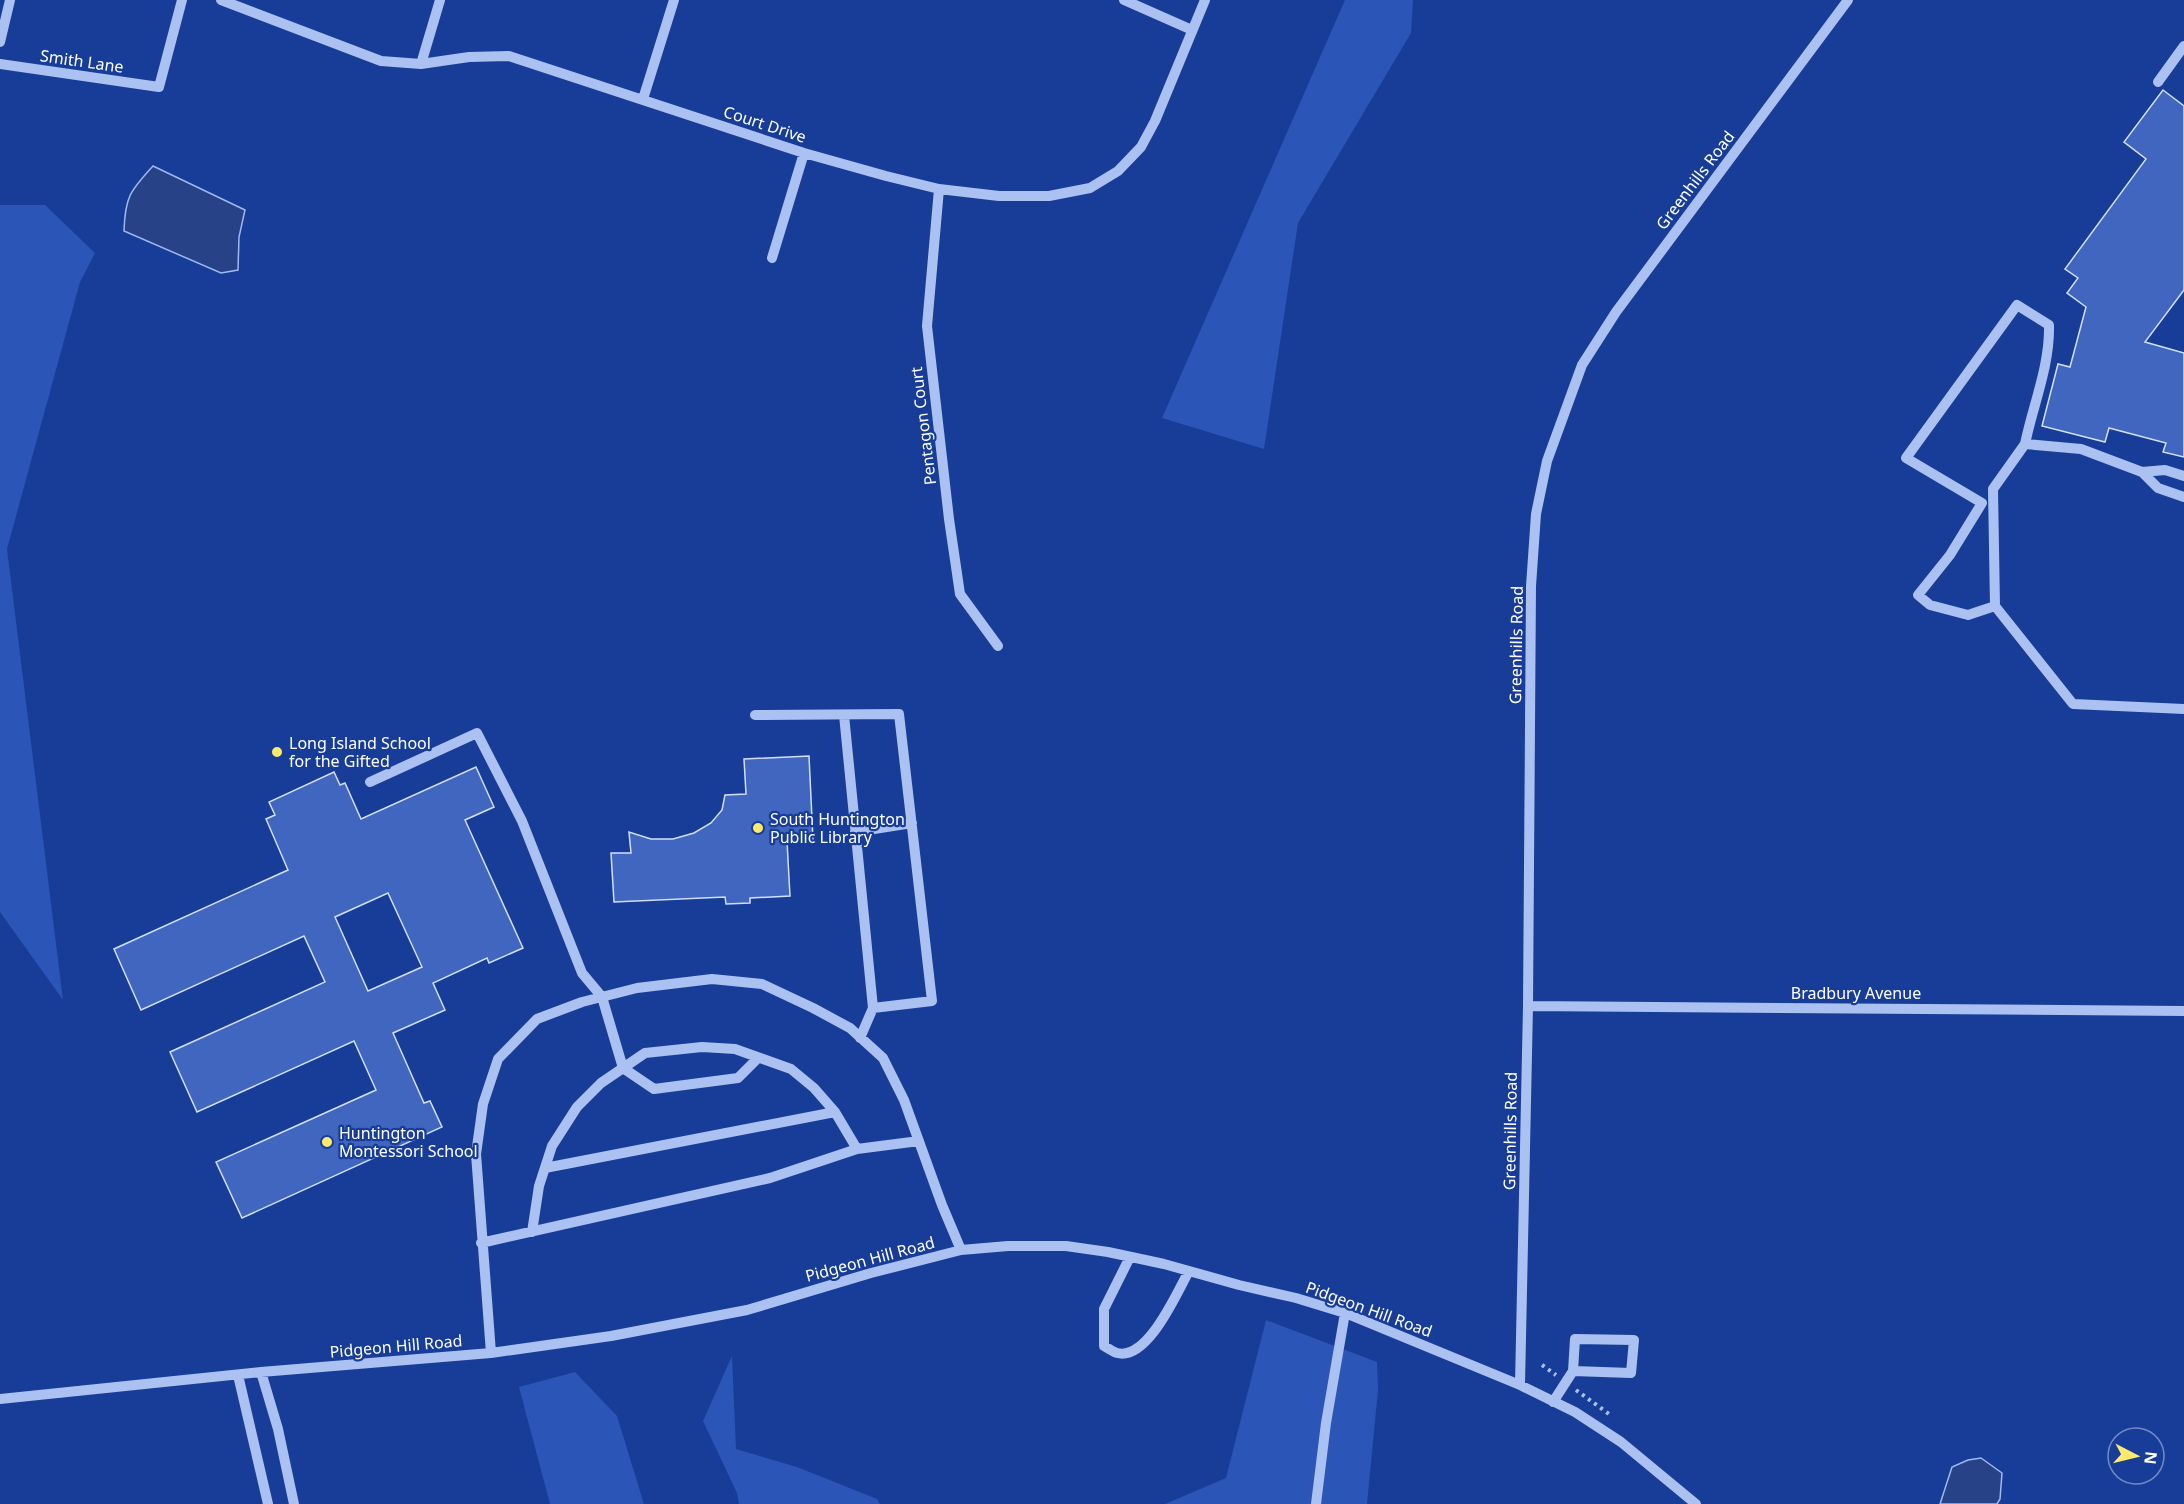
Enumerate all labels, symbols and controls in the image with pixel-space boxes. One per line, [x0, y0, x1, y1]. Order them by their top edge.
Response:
street label: Smith Lane [39, 44, 125, 78]
street label: Court Drive [721, 100, 809, 148]
street label: Greenhills Road [1651, 126, 1739, 234]
street label: Pentagon Court [905, 365, 941, 486]
street label: Greenhills Road [1504, 586, 1528, 704]
place label: Long Island School for the Gifted [289, 732, 431, 772]
marker: Long Island School for the Gifted [270, 745, 284, 759]
place label: South Huntington Public Library [770, 808, 905, 848]
marker: South Huntington Public Library [751, 821, 765, 835]
street label: Bradbury Avenue [1791, 982, 1921, 1004]
street label: Greenhills Road [1498, 1072, 1522, 1190]
place label: Huntington Montessori School [339, 1122, 478, 1162]
marker: Huntington Montessori School [320, 1135, 334, 1149]
street label: Pidgeon Hill Road [803, 1231, 937, 1287]
street label: Pidgeon Hill Road [1303, 1276, 1435, 1342]
street label: Pidgeon Hill Road [329, 1329, 463, 1363]
north arrow [2106, 1426, 2166, 1486]
text: N [2139, 1450, 2163, 1466]

